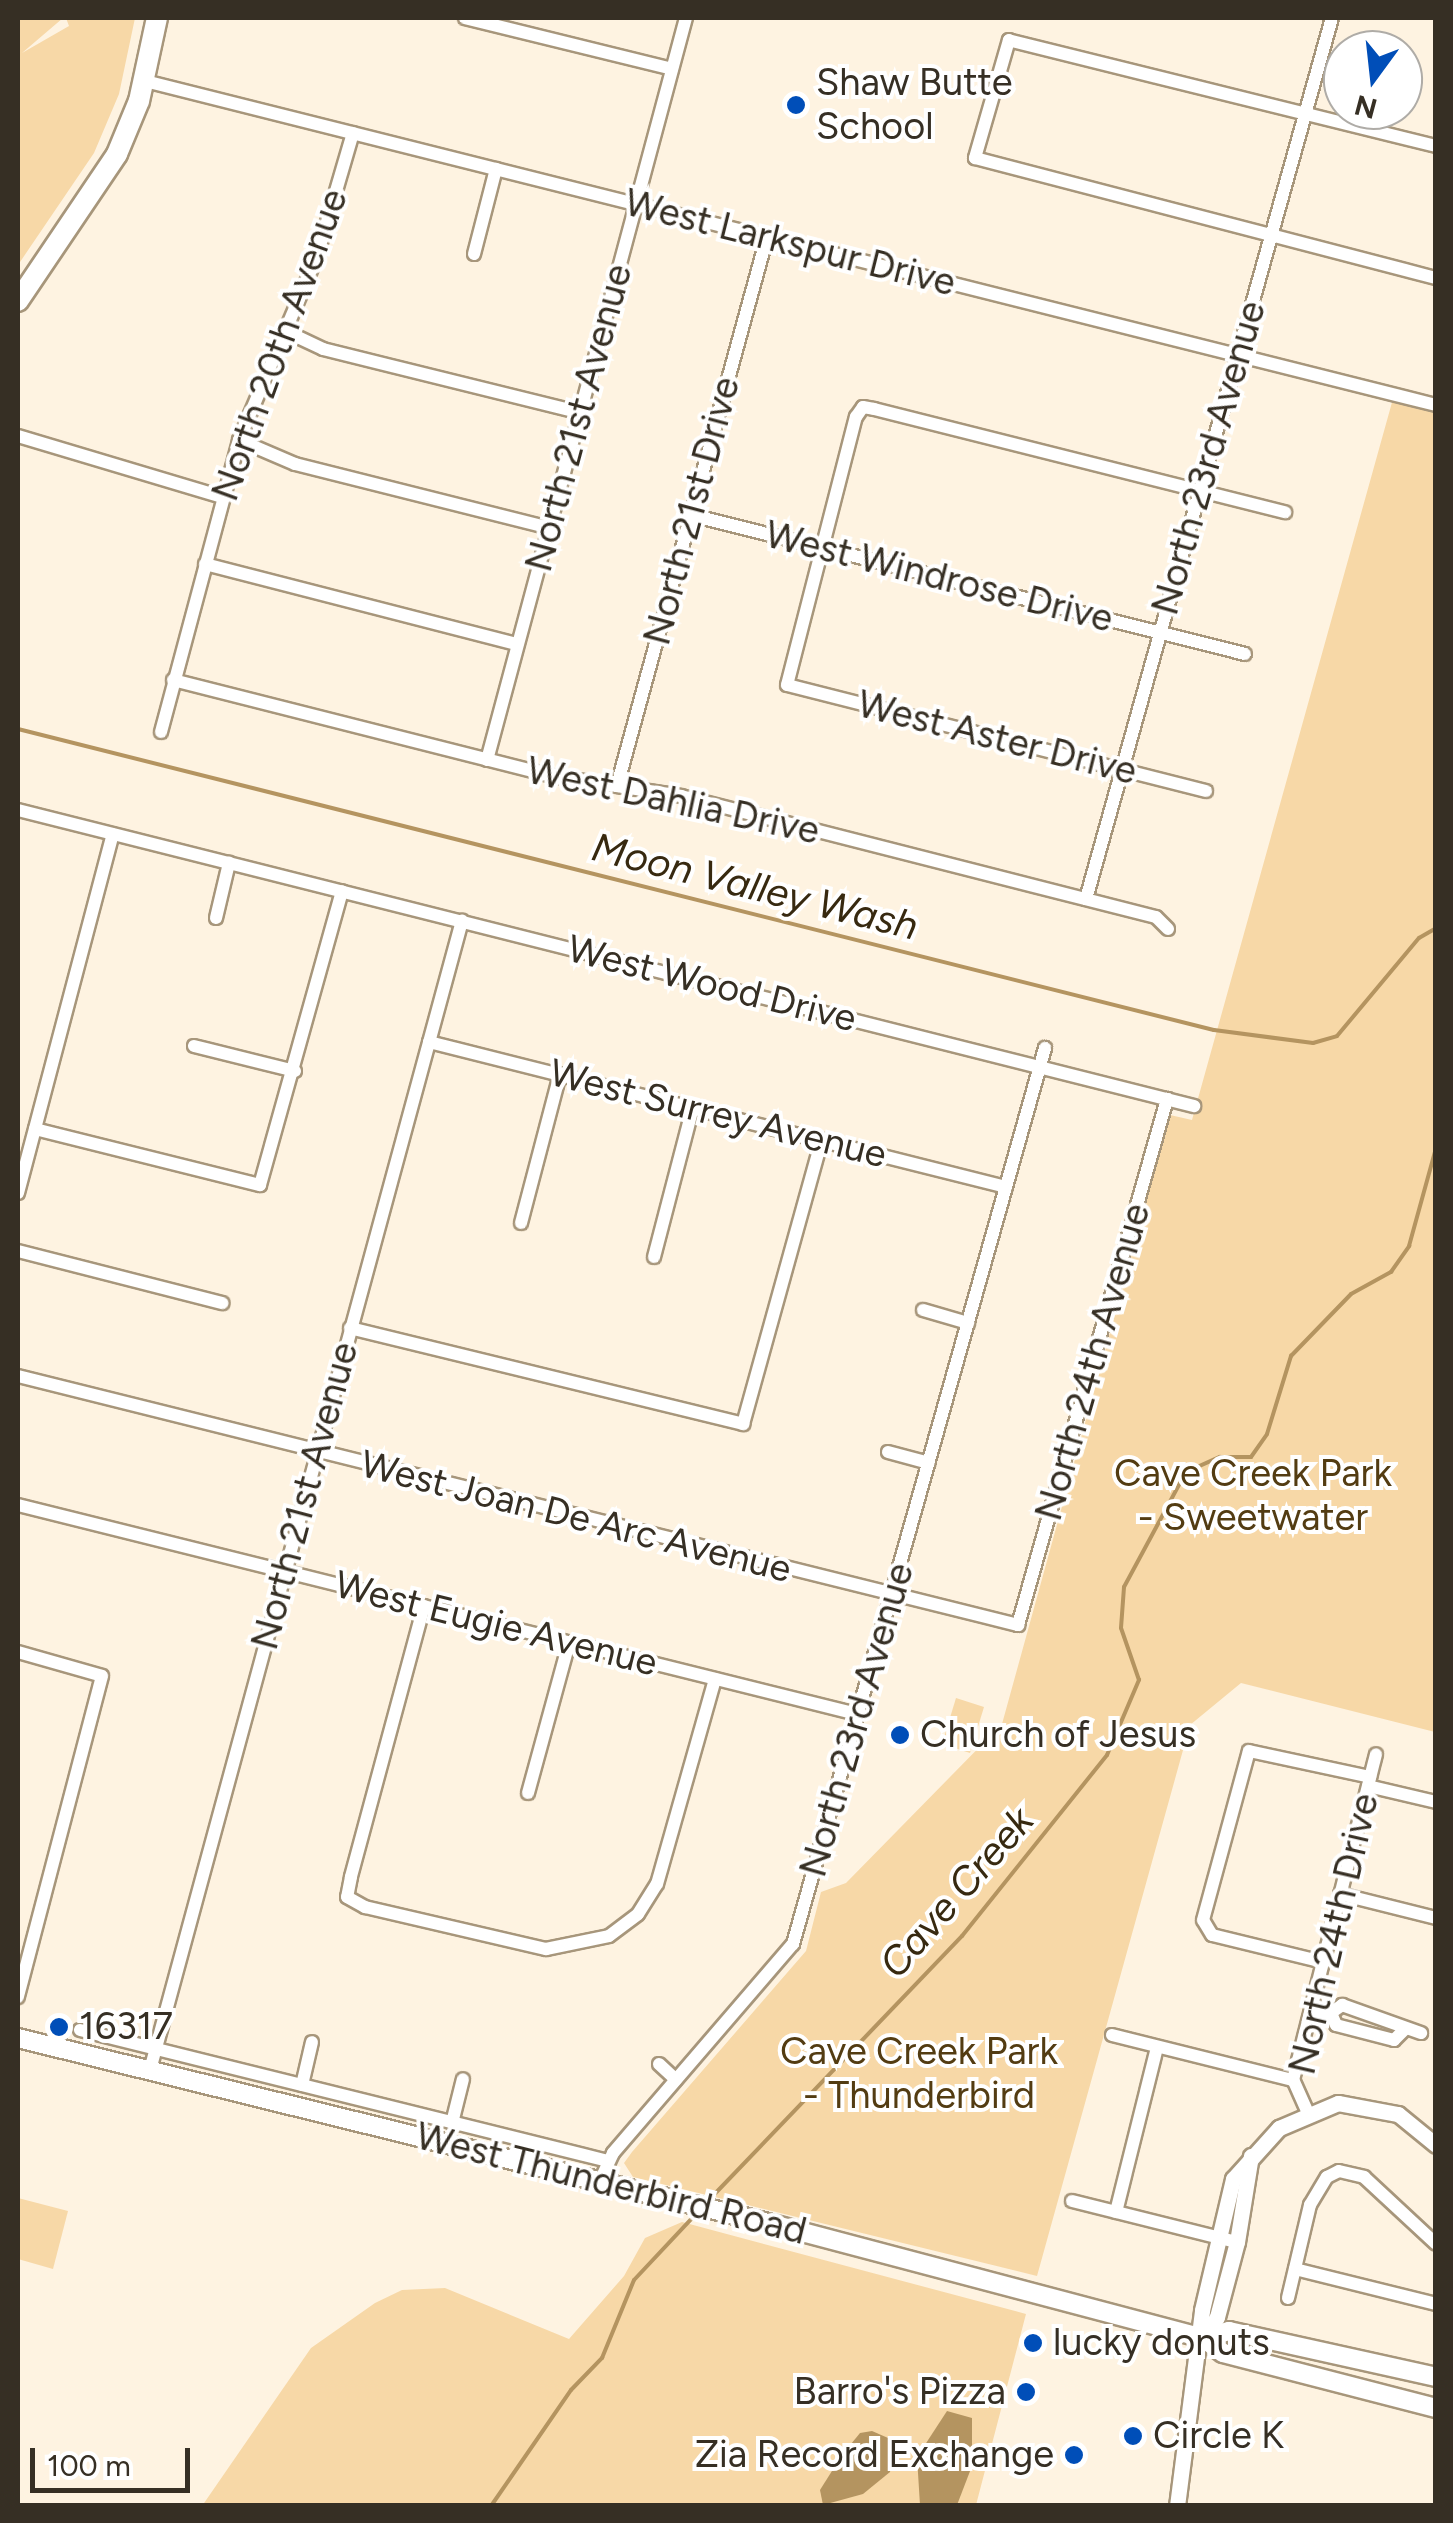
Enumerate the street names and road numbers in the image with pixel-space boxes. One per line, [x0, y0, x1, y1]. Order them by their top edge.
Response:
street label: West Larkspur Drive [620, 180, 960, 306]
street label: North 20th Avenue [202, 183, 358, 507]
street label: North 21st Avenue [516, 259, 642, 577]
street label: North 23rd Avenue [1142, 296, 1276, 620]
street label: North 21st Drive [634, 372, 750, 650]
street label: West Windrose Drive [761, 512, 1117, 642]
street label: West Aster Drive [853, 681, 1141, 795]
street label: West Dahlia Drive [523, 748, 823, 854]
street label: West Wood Drive [563, 926, 861, 1042]
street label: West Surrey Avenue [545, 1050, 891, 1178]
street label: North 24th Avenue [1026, 1198, 1160, 1526]
street label: North 21st Avenue [242, 1337, 368, 1655]
street label: West Joan De Arc Avenue [356, 1441, 796, 1593]
street label: North 23rd Avenue [790, 1558, 924, 1882]
street label: West Eugie Avenue [330, 1562, 662, 1686]
street label: North 24th Drive [1280, 1789, 1388, 2079]
street label: West Thunderbird Road [411, 2113, 811, 2255]

